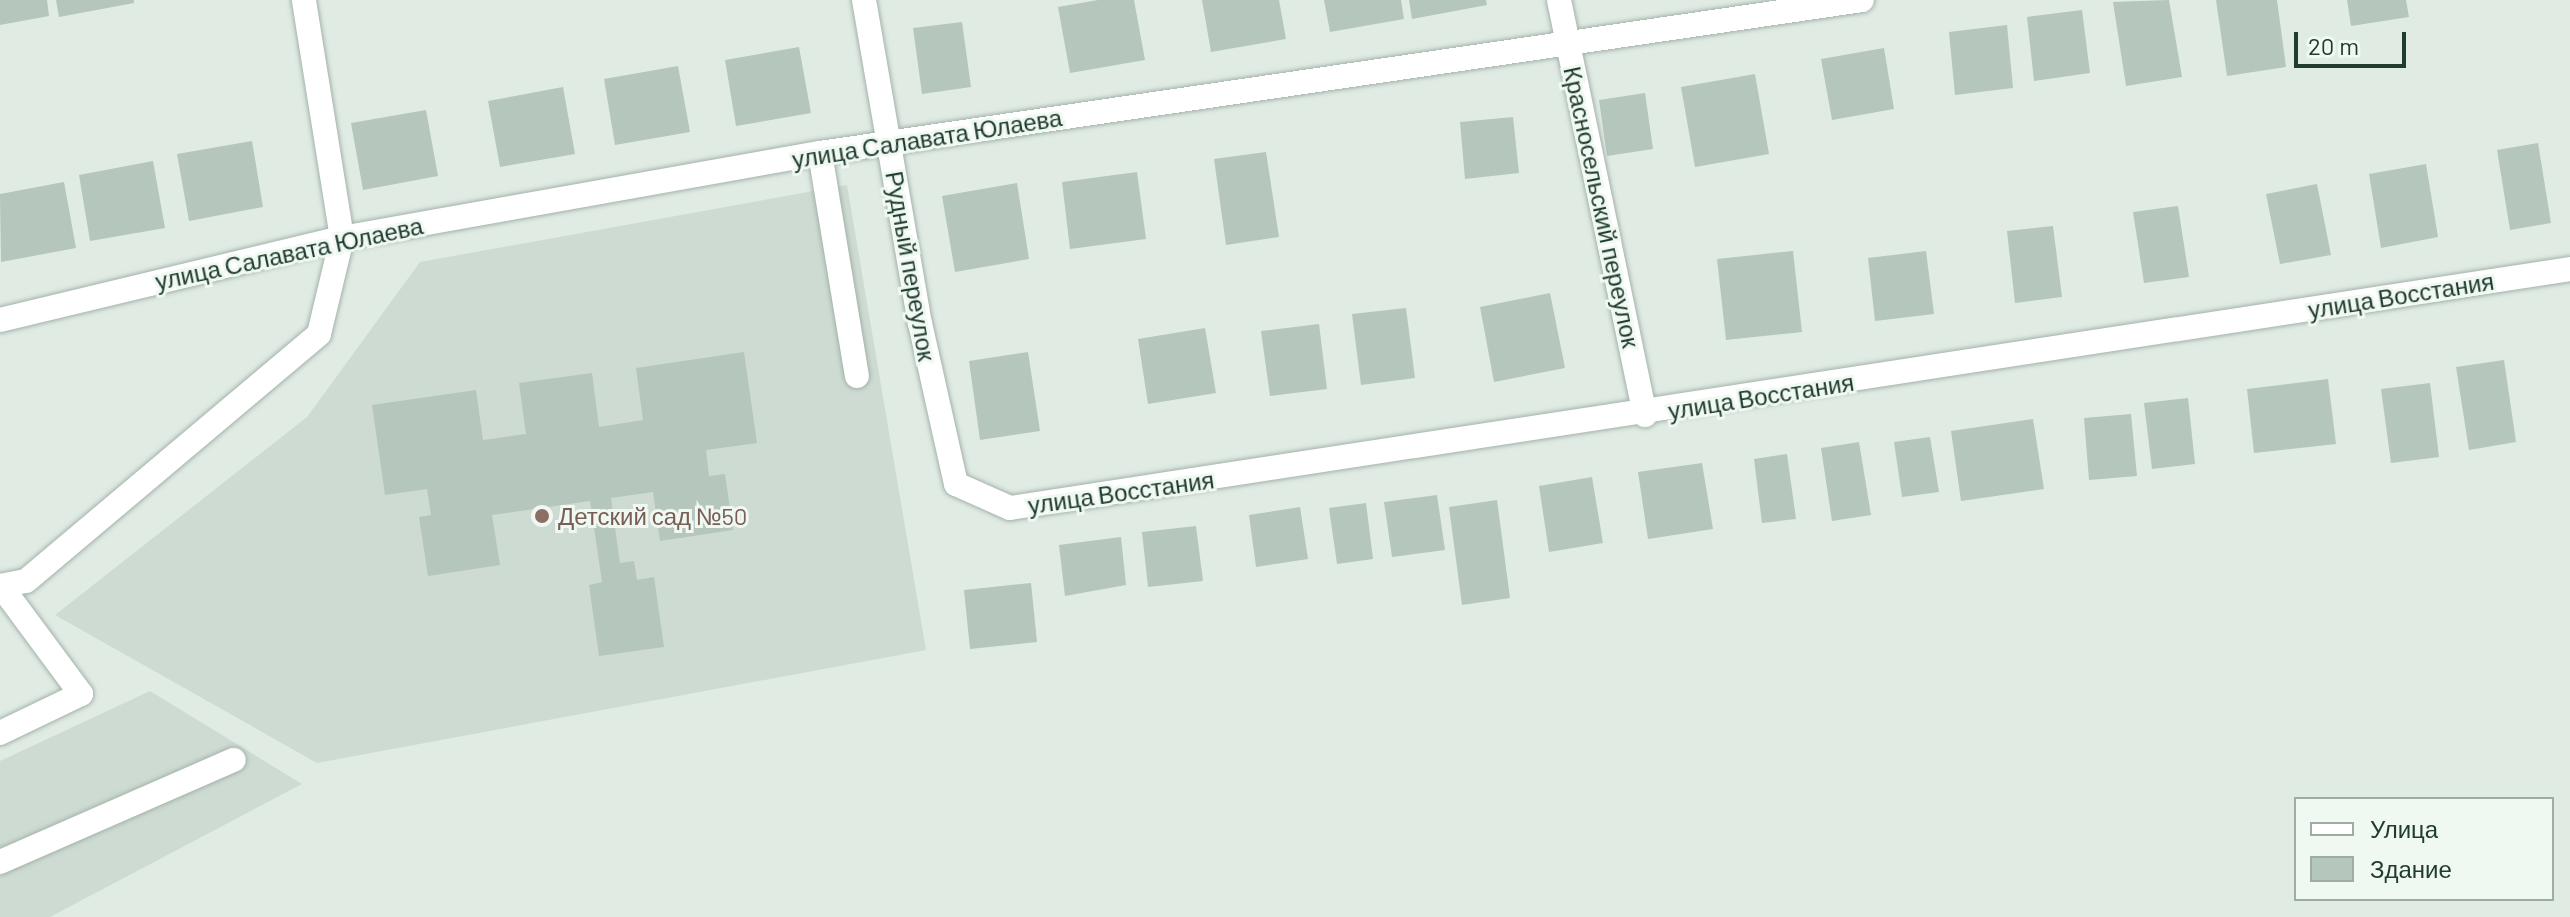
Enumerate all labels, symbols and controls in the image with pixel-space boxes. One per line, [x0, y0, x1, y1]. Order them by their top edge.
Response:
scale bar [2298, 16, 2410, 66]
text: 20 m [2308, 31, 2359, 60]
street label: Красносельский переулок [1558, 64, 1646, 350]
street label: улица Салавата Юлаева [790, 102, 1064, 174]
street label: Рудный переулок [880, 169, 942, 363]
street label: улица Салавата Юлаева [153, 211, 425, 295]
street label: улица Восстания [2306, 266, 2496, 324]
street label: улица Восстания [1666, 367, 1856, 425]
street label: улица Восстания [1026, 465, 1216, 519]
place label: Детский сад №50 [558, 502, 747, 530]
marker: Детский сад №50 [533, 507, 551, 525]
legend [2294, 797, 2554, 901]
text: Улица [2370, 814, 2438, 843]
text: Здание [2370, 854, 2452, 883]

